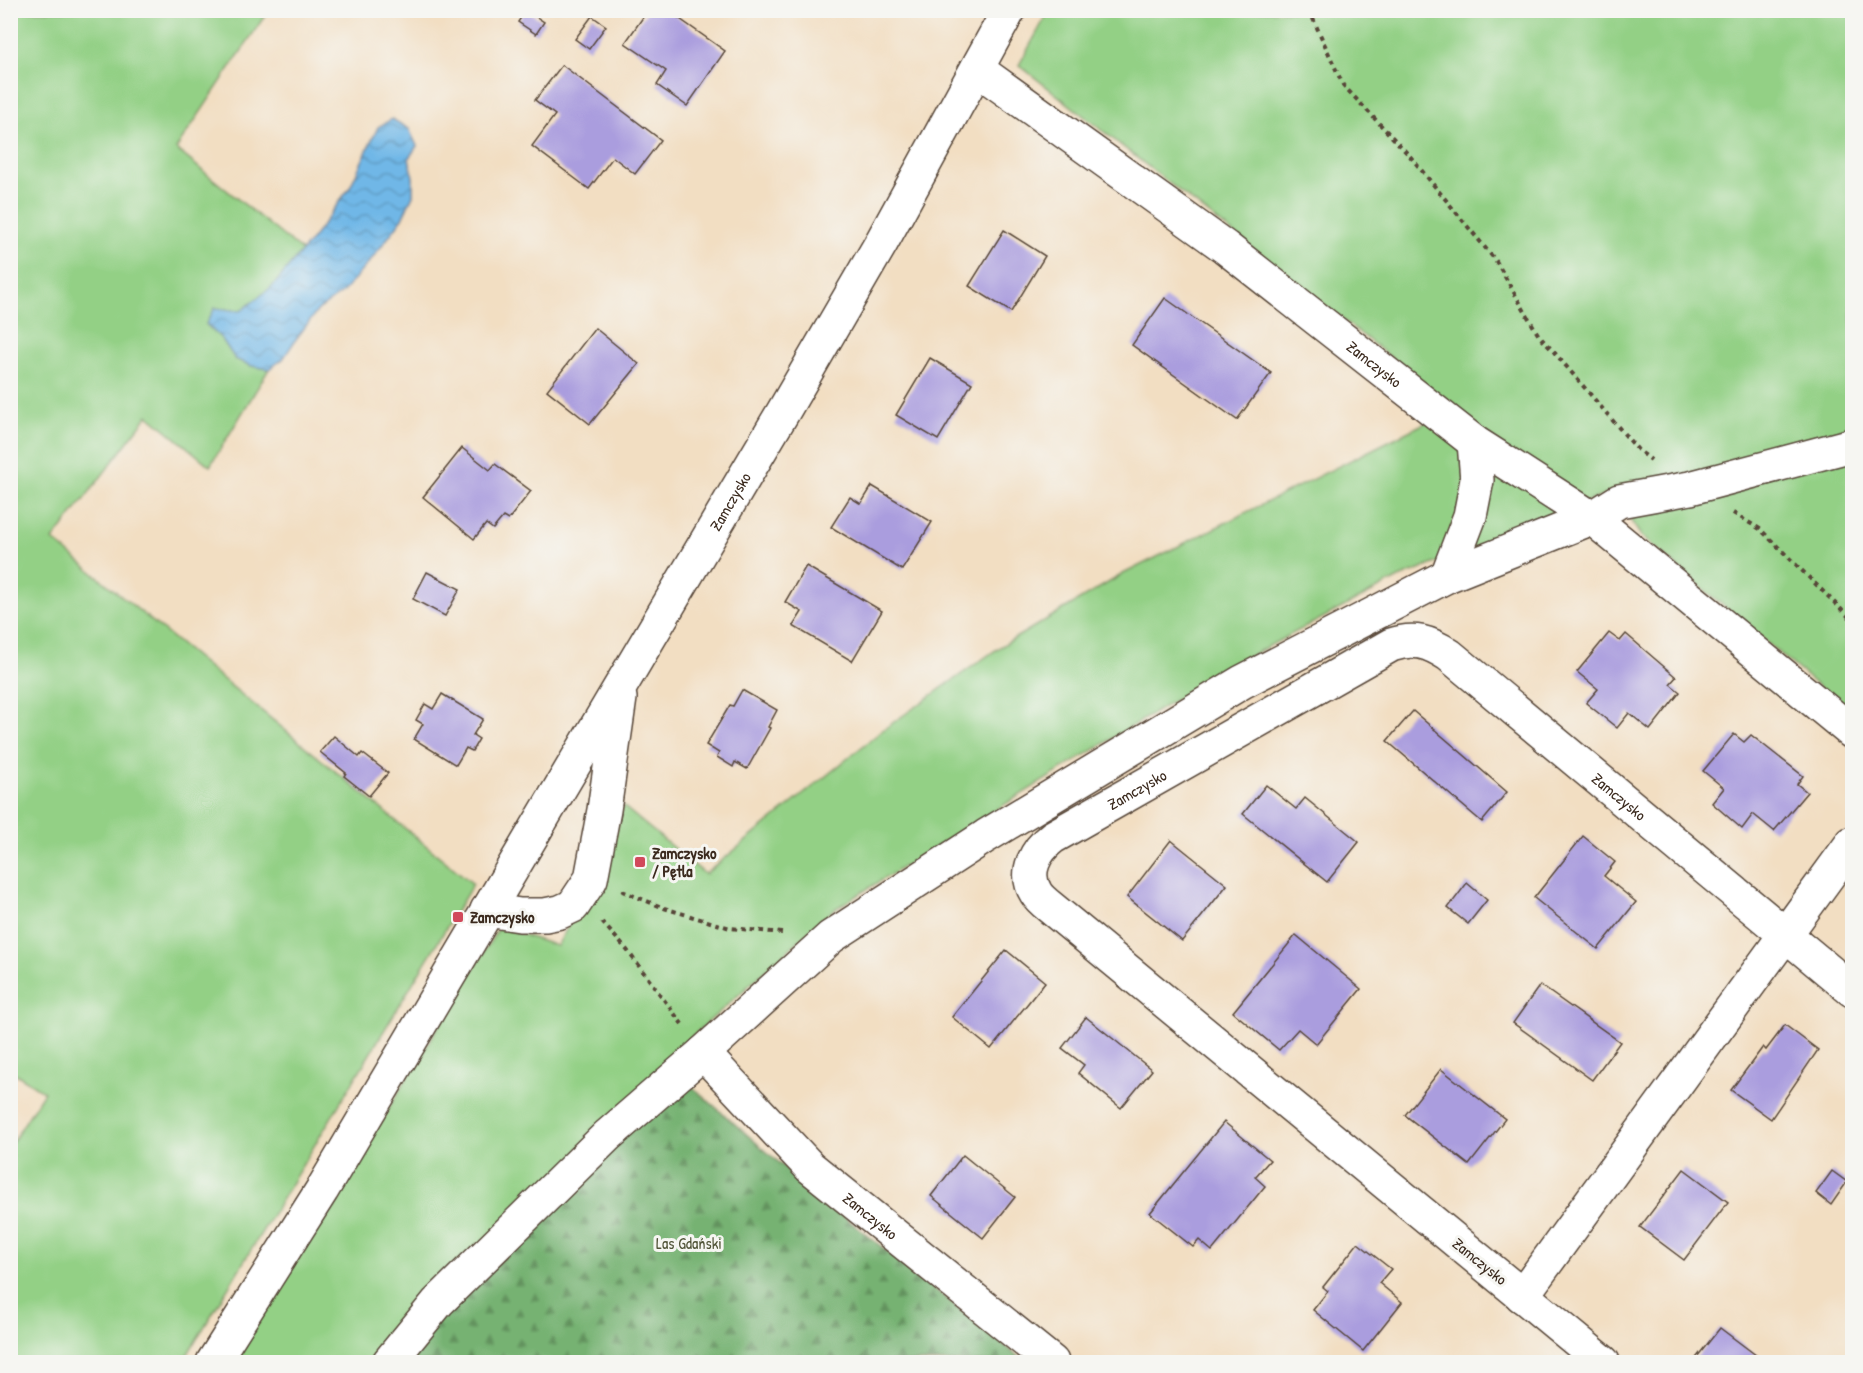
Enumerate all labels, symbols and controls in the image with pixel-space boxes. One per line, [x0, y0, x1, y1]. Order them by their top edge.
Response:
street label: Zamczysko [1342, 335, 1407, 393]
street label: Zamczysko [704, 468, 756, 535]
street label: Zamczysko [1103, 764, 1171, 815]
street label: Zamczysko [1587, 767, 1651, 826]
place label: Zamczysko / Pętla [652, 842, 717, 882]
marker: Zamczysko / Pętla [633, 855, 647, 869]
place label: Zamczysko [470, 906, 535, 929]
marker: Zamczysko [451, 910, 465, 924]
street label: Zamczysko [838, 1187, 903, 1245]
park label: Las Gdański [656, 1232, 722, 1254]
street label: Zamczysko [1448, 1232, 1512, 1290]

